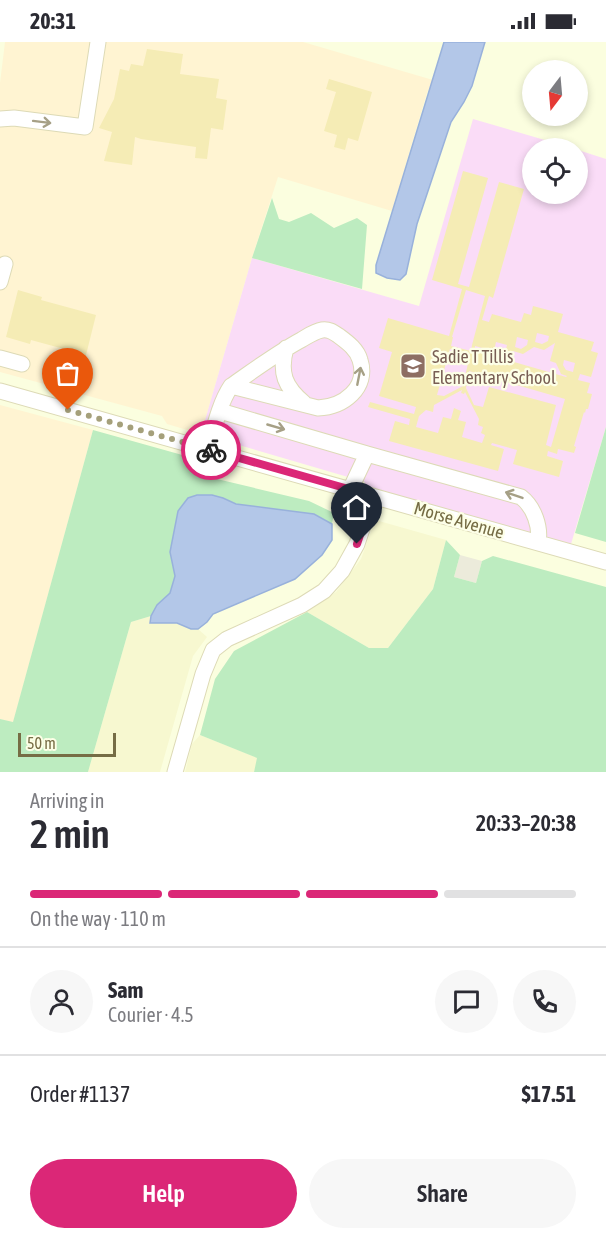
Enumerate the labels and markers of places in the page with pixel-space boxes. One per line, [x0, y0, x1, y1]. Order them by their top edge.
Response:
place label: Sadie T Tillis Elementary School [432, 346, 556, 388]
pin [42, 348, 93, 410]
school or university icon: Sadie T Tillis Elementary School [398, 351, 428, 381]
pin [331, 482, 382, 544]

